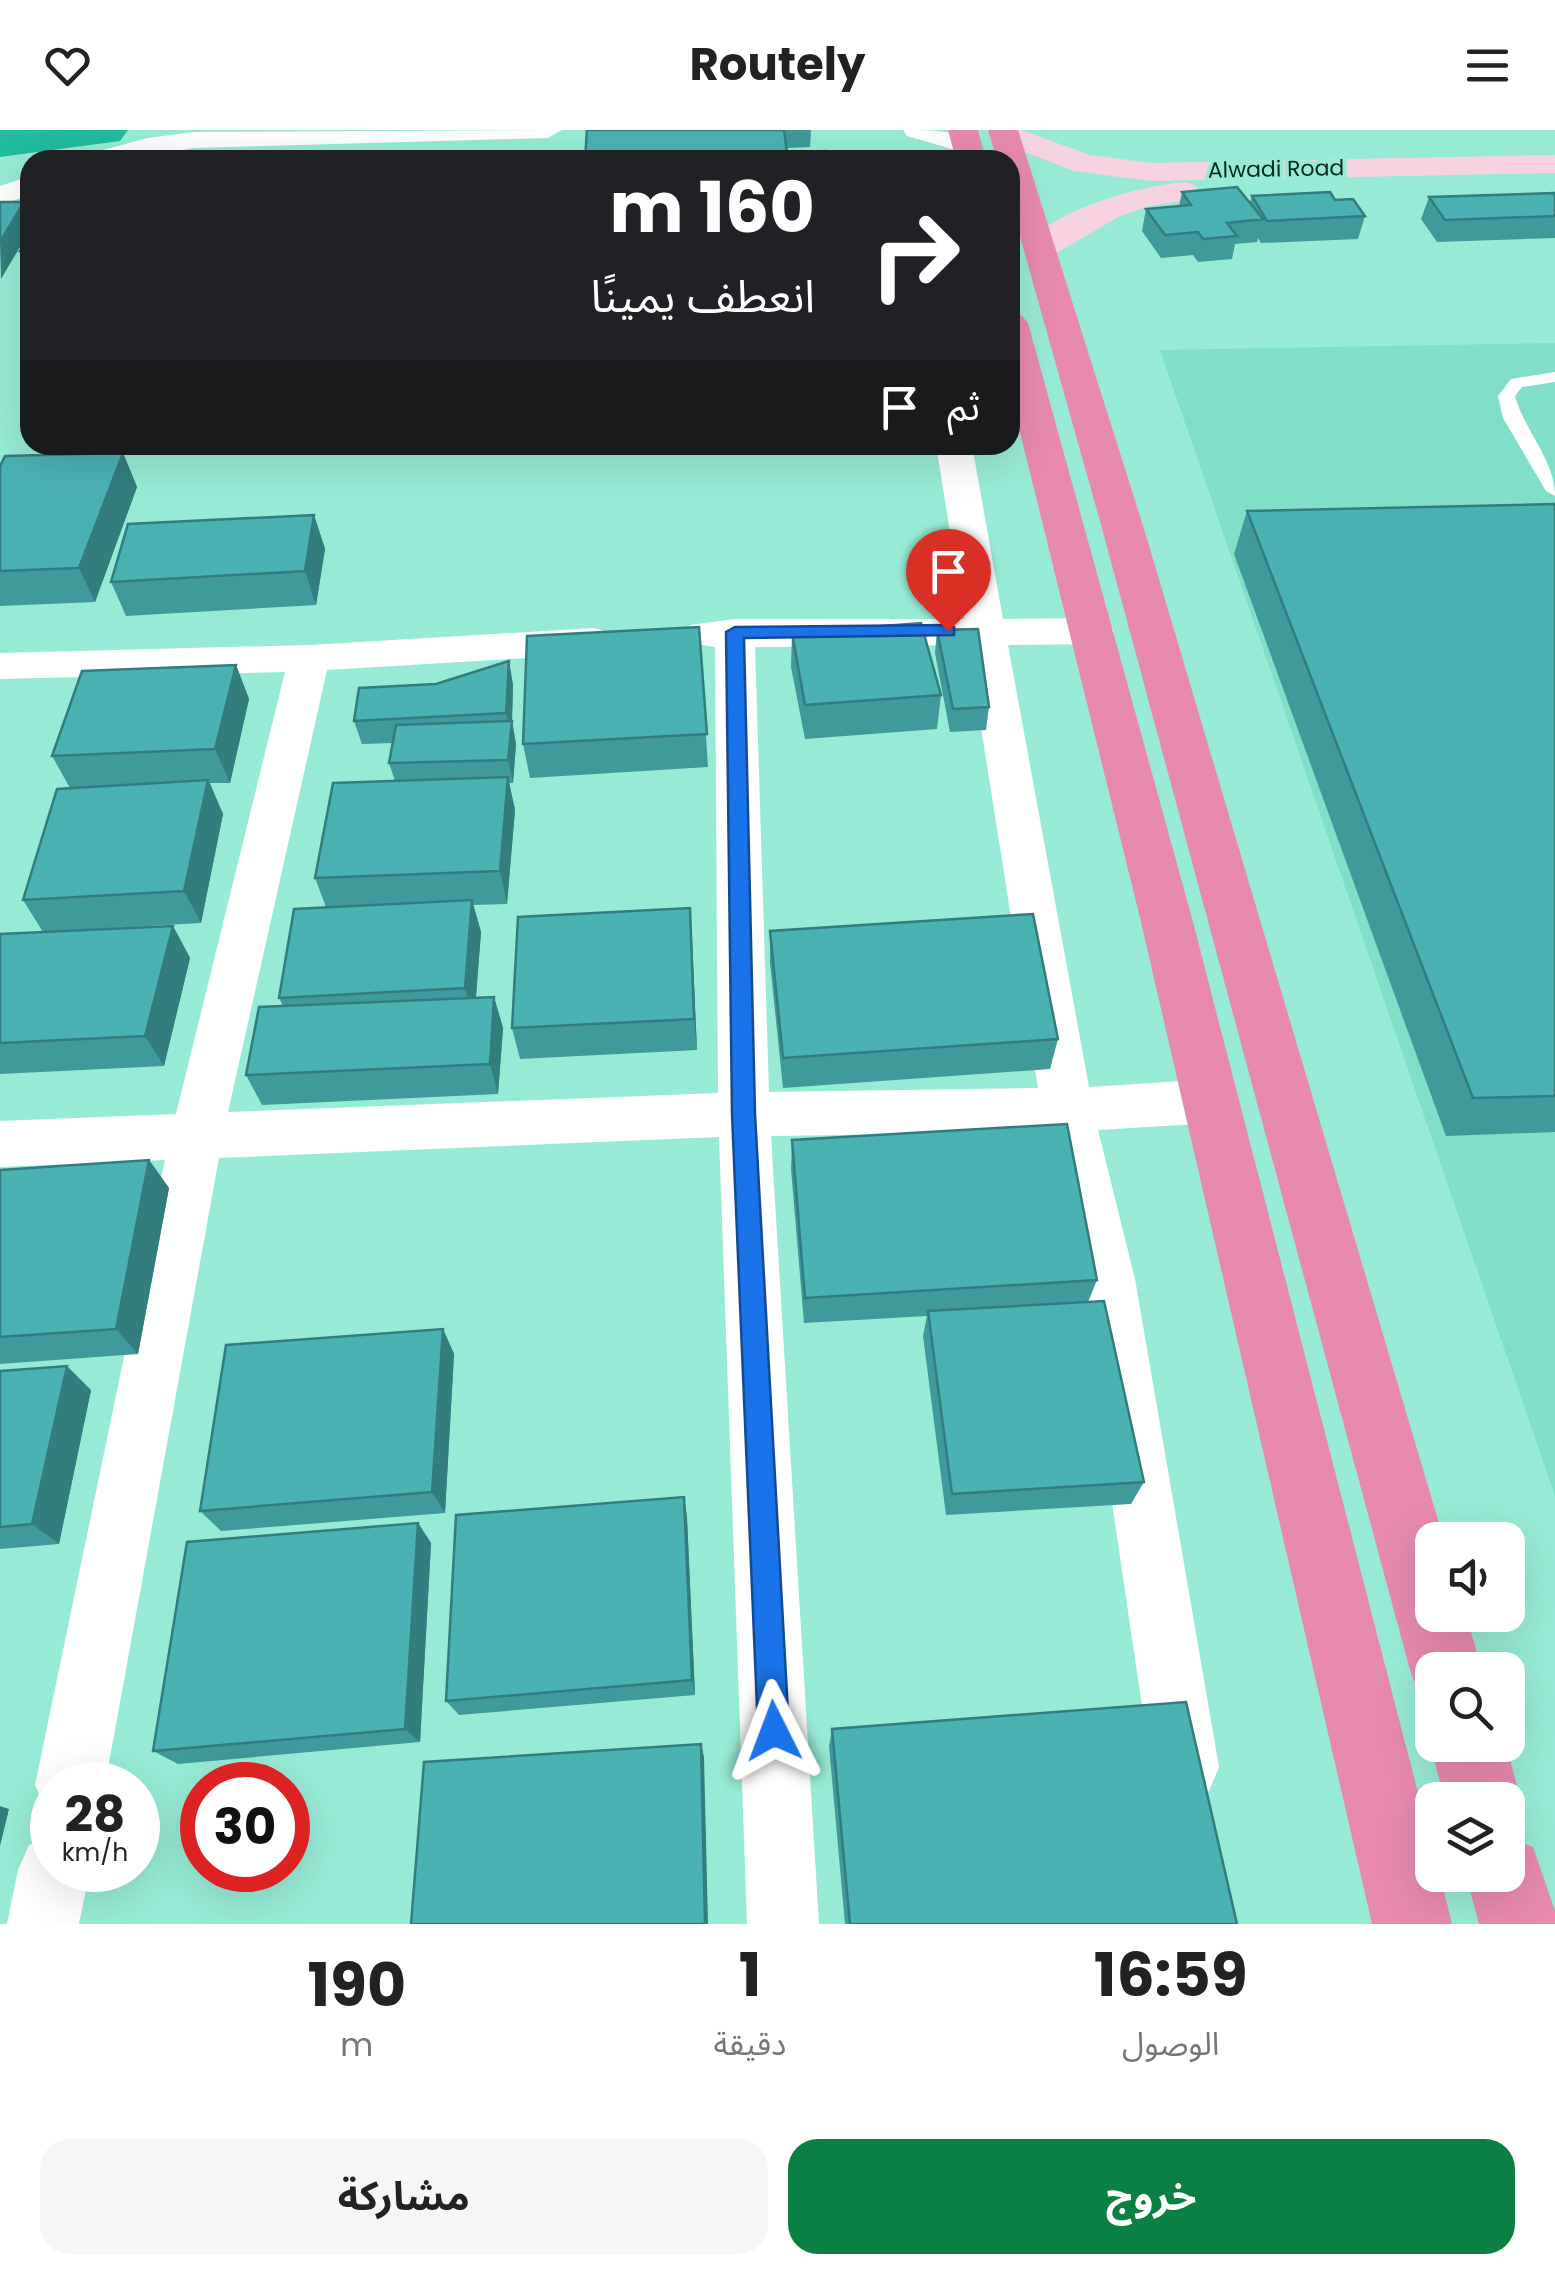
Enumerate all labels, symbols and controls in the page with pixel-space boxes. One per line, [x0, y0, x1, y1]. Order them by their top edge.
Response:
text: Routely [689, 33, 866, 96]
icon: heart [40, 38, 95, 93]
icon: menu [1460, 38, 1515, 93]
street label: Alwadi Road [1207, 152, 1345, 186]
text: 160 m [609, 158, 815, 257]
icon: right [850, 190, 980, 320]
text: انعطف يمينًا [591, 265, 815, 328]
icon: arrive [872, 380, 927, 435]
text: ثم [947, 380, 980, 433]
pin [906, 529, 991, 632]
icon: arrive [921, 544, 976, 599]
map controls [1415, 1522, 1525, 1892]
button: sound [1415, 1522, 1525, 1632]
button: search [1415, 1652, 1525, 1762]
position arrow [722, 1679, 826, 1783]
speed limit sign: 30 [180, 1762, 310, 1892]
text: 28 [65, 1779, 125, 1850]
button: layers [1415, 1782, 1525, 1892]
text: km/h [62, 1835, 128, 1870]
text: 1 [739, 1933, 761, 2017]
text: 16:59 [1094, 1933, 1248, 2017]
text: 190 [307, 1943, 406, 2027]
text: دقيقة [713, 2021, 786, 2066]
text: الوصول [1122, 2021, 1219, 2066]
text: m [340, 2022, 373, 2067]
button: مشاركة [40, 2139, 768, 2254]
button: خروج [788, 2139, 1515, 2254]

